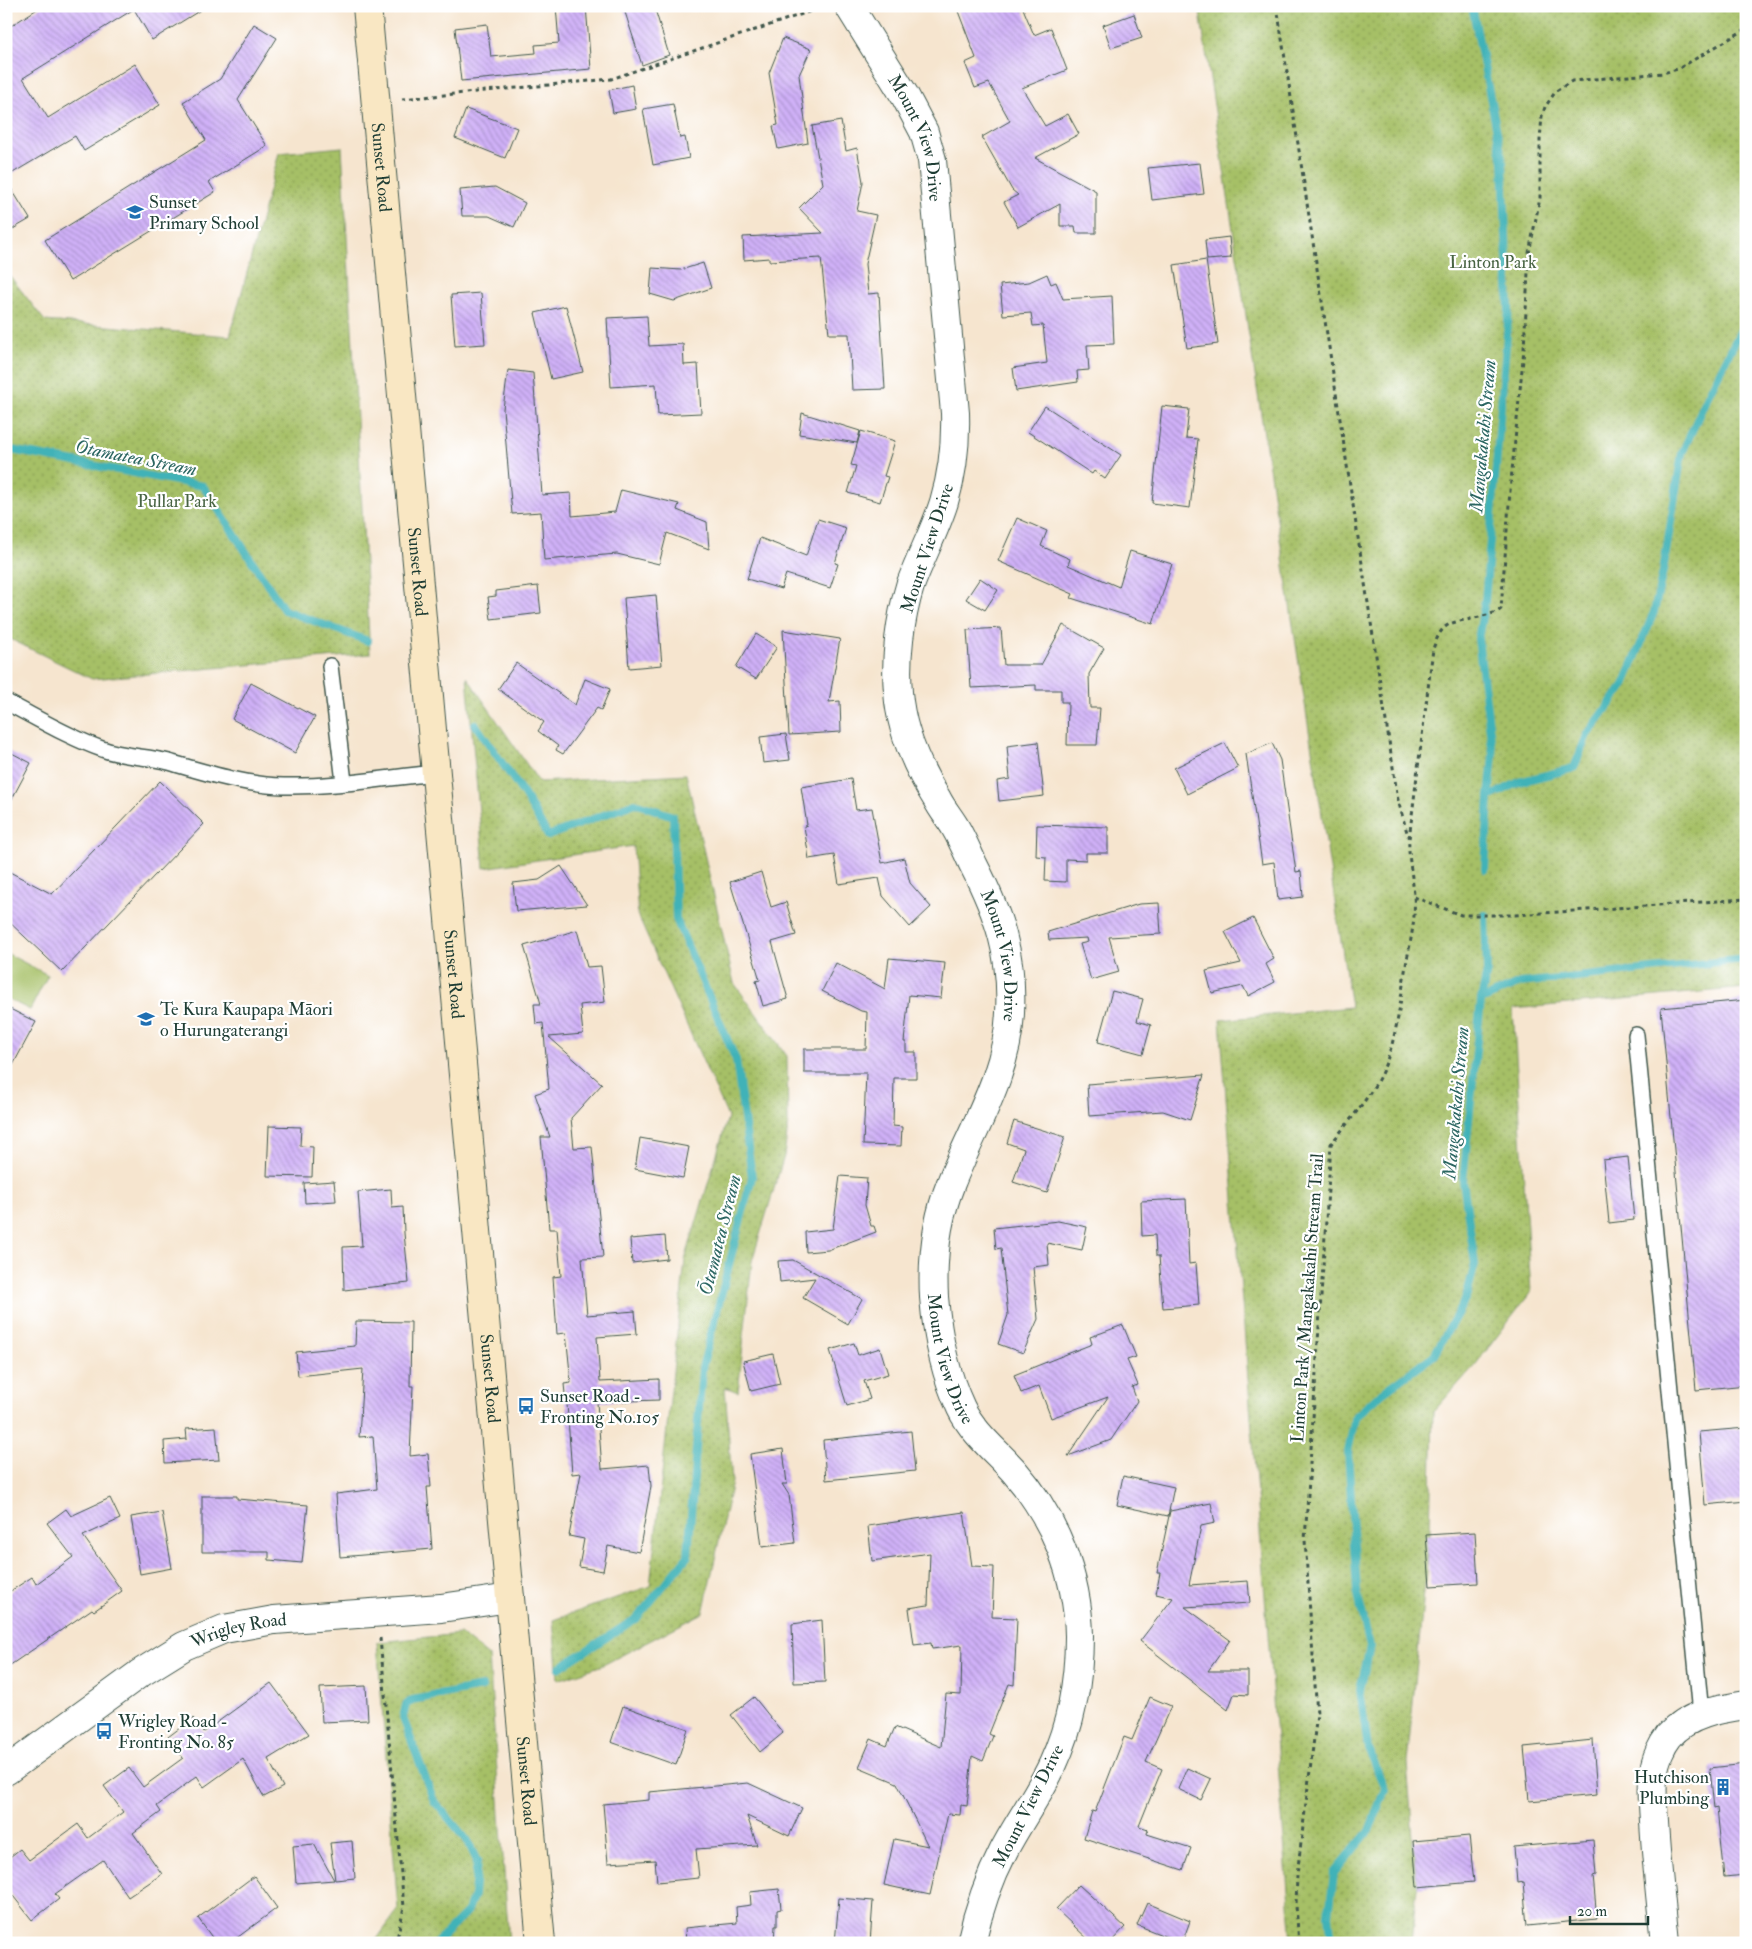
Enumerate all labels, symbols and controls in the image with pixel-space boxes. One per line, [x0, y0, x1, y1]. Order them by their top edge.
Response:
street label: Mount View Drive [882, 70, 947, 203]
street label: Sunset Road [366, 122, 396, 213]
place label: Sunset Primary School [149, 191, 260, 235]
school or university icon: Sunset Primary School [125, 202, 145, 222]
park label: Linton Park [1449, 251, 1537, 274]
water label: Mangakakahi Stream [1464, 358, 1502, 514]
water label: Ōtamatea Stream [73, 434, 199, 482]
street label: Mount View Drive [896, 480, 959, 616]
park label: Pullar Park [137, 490, 217, 513]
street label: Sunset Road [402, 526, 433, 618]
street label: Mount View Drive [975, 886, 1021, 1023]
street label: Sunset Road [438, 929, 469, 1020]
place label: Te Kura Kaupapa Māori o Hurungaterangi [160, 998, 333, 1042]
school or university icon: Te Kura Kaupapa Māori o Hurungaterangi [136, 1009, 156, 1029]
water label: Mangakakahi Stream [1437, 1025, 1475, 1181]
street label: Linton Park / Mangakakahi Stream Trail [1286, 1152, 1329, 1443]
water label: Ōtamatea Stream [693, 1172, 747, 1298]
street label: Mount View Drive [922, 1292, 979, 1429]
street label: Sunset Road [474, 1333, 505, 1424]
place label: Sunset Road - Fronting No.105 [540, 1385, 659, 1429]
bus stop icon: Sunset Road - Fronting No.105 [516, 1396, 536, 1416]
street label: Wrigley Road [186, 1608, 287, 1654]
place label: Wrigley Road - Fronting No. 85 [117, 1710, 234, 1754]
bus stop icon: Wrigley Road - Fronting No. 85 [94, 1721, 114, 1741]
street label: Sunset Road [510, 1735, 541, 1827]
street label: Mount View Drive [988, 1741, 1070, 1872]
place label: Hutchison Plumbing [1634, 1766, 1710, 1810]
building icon: Hutchison Plumbing [1713, 1777, 1733, 1797]
scale bar [1570, 1894, 1647, 1926]
text: 20 m [1577, 1902, 1607, 1921]

